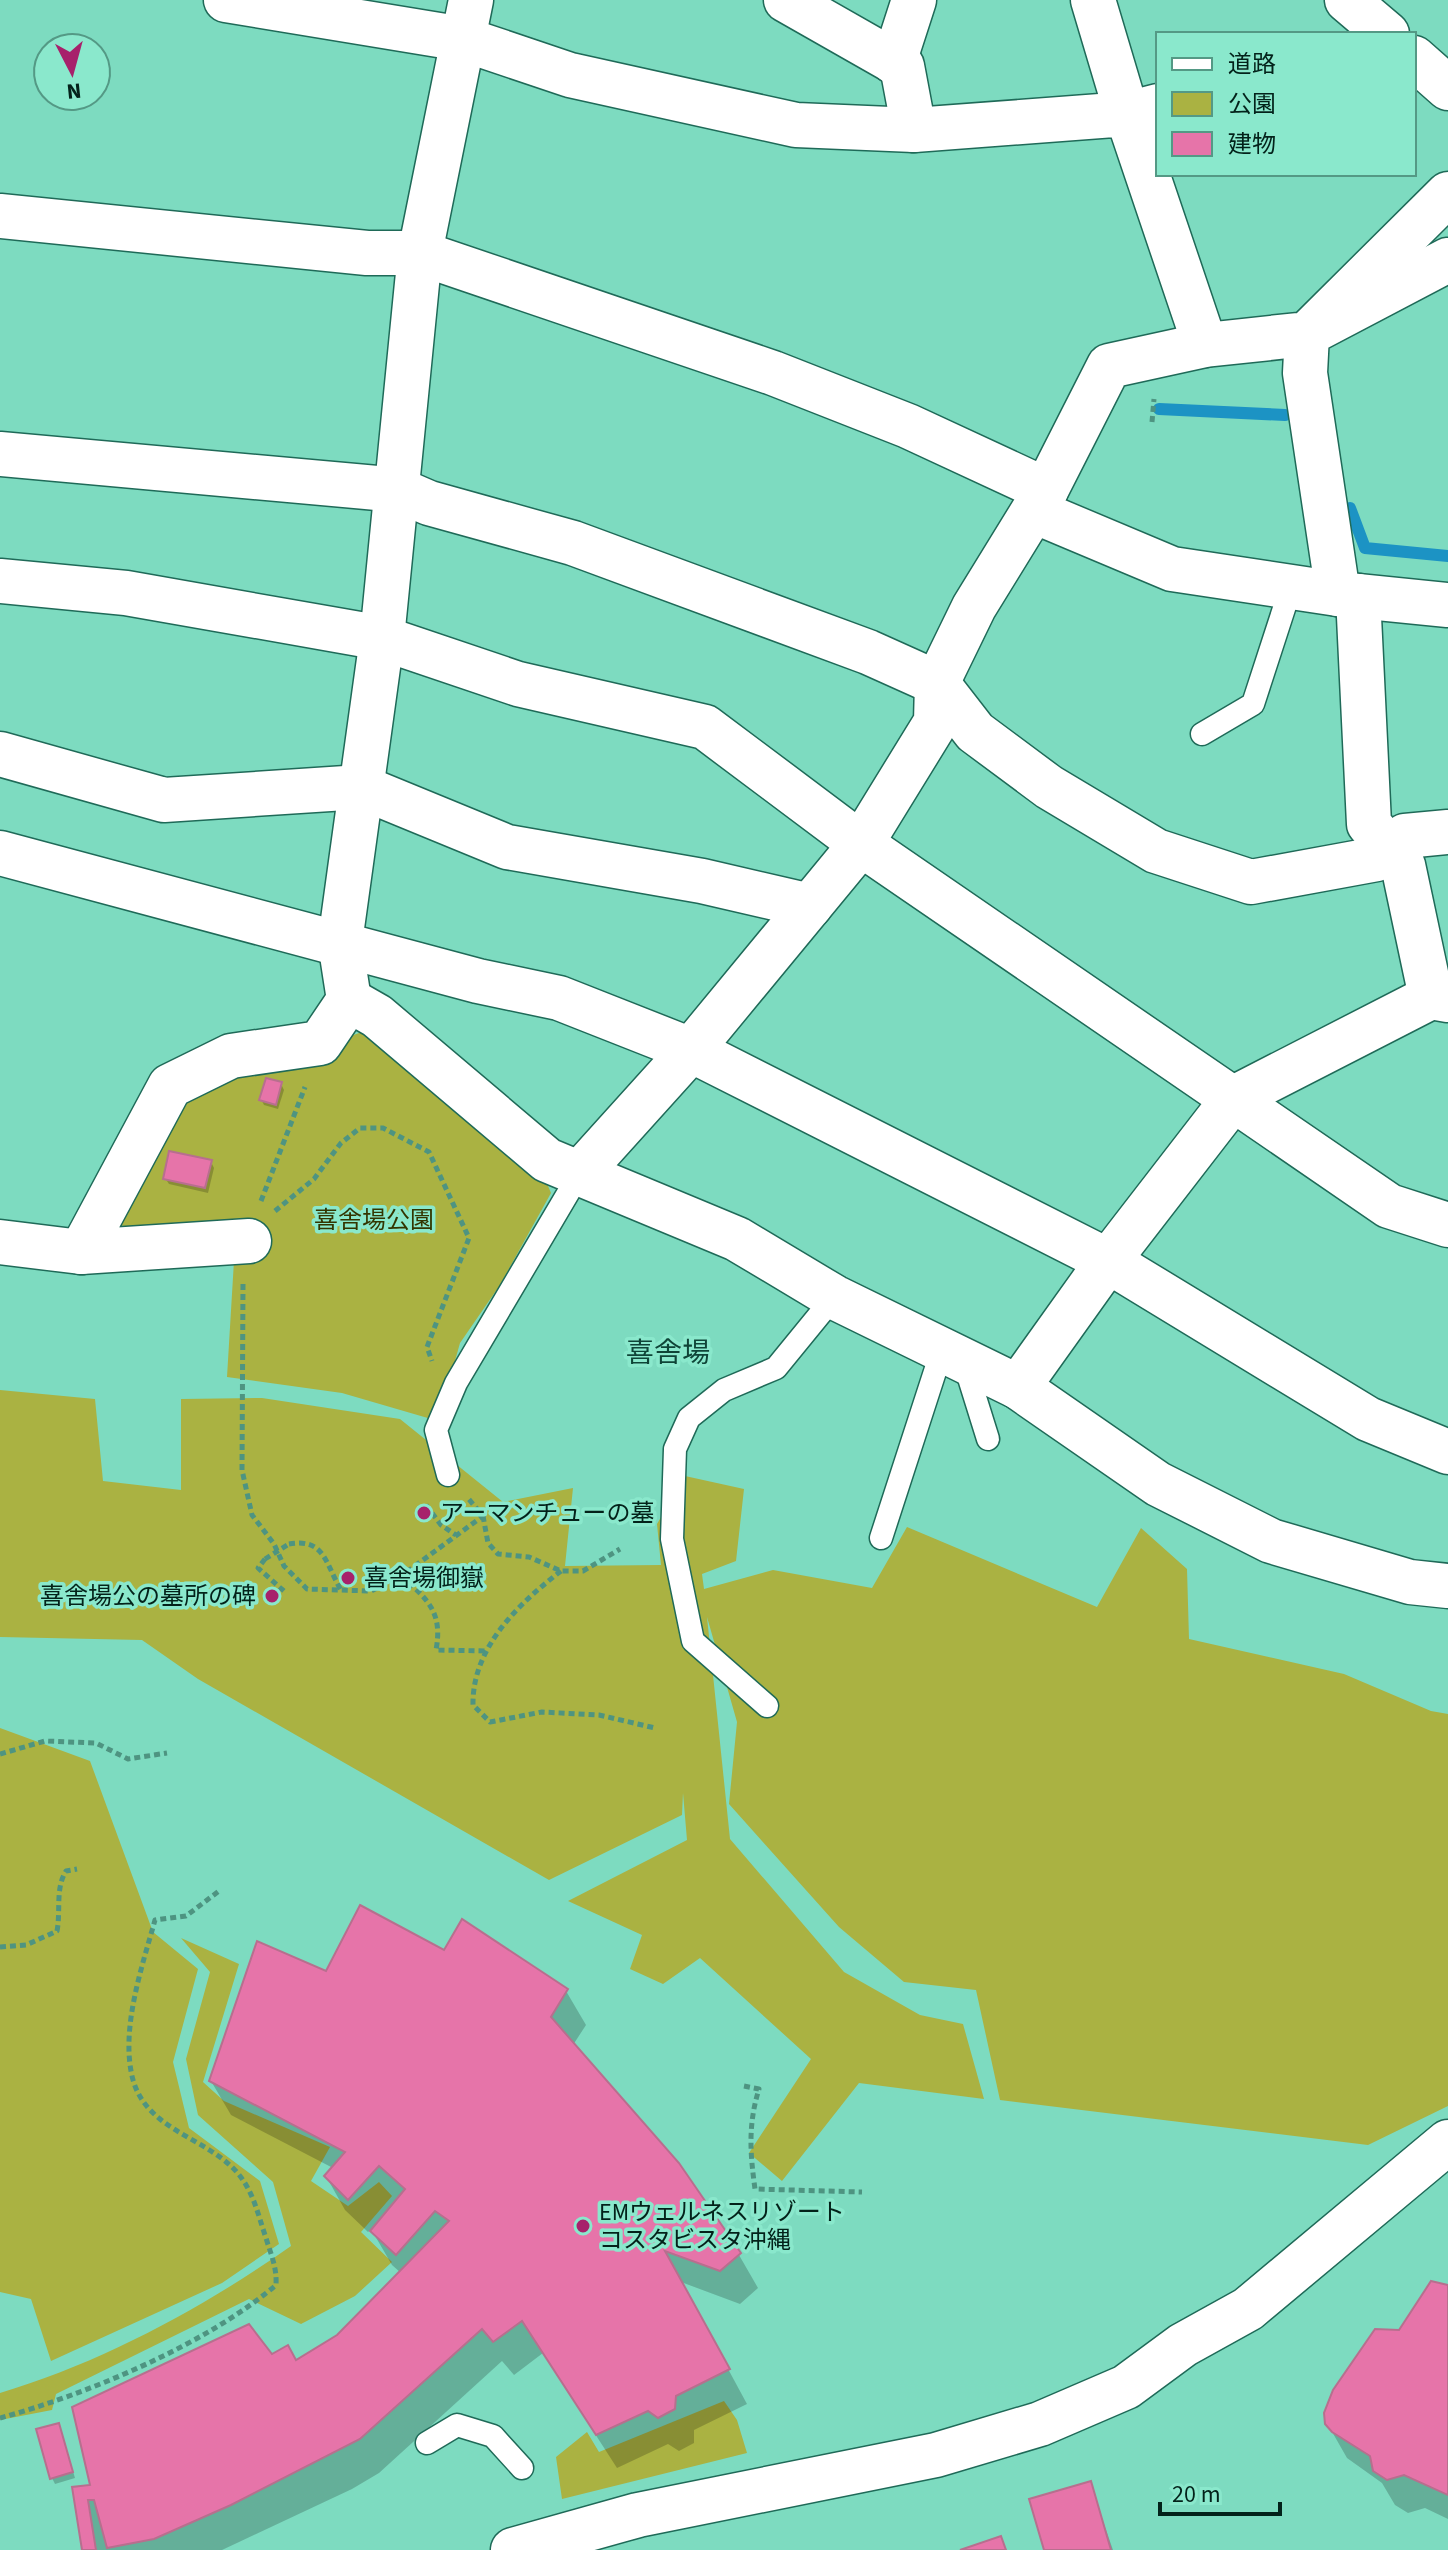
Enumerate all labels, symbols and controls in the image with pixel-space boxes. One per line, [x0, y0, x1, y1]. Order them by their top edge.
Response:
north arrow [32, 32, 112, 112]
legend [1156, 32, 1416, 176]
text: 道路 [1228, 47, 1276, 82]
text: N [65, 74, 83, 108]
text: 公園 [1228, 87, 1276, 122]
text: 建物 [1228, 127, 1276, 162]
park label: 喜舎場公園 [314, 1203, 434, 1238]
district label: 喜舎場 [626, 1333, 710, 1373]
place label: アーマンチューの墓 [440, 1496, 655, 1531]
marker: アーマンチューの墓 [415, 1504, 433, 1522]
place label: 喜舎場御嶽 [364, 1561, 484, 1596]
marker: 喜舎場御嶽 [339, 1569, 357, 1587]
place label: 喜舎場公の墓所の碑 [40, 1579, 256, 1614]
marker: 喜舎場公の墓所の碑 [263, 1587, 281, 1605]
place label: EMウェルネスリゾート コスタビスタ沖縄 [599, 2195, 845, 2258]
marker: EMウェルネスリゾート コスタビスタ沖縄 [574, 2217, 592, 2235]
scale bar [1160, 2466, 1280, 2516]
text: 20 m [1172, 2477, 1221, 2512]

